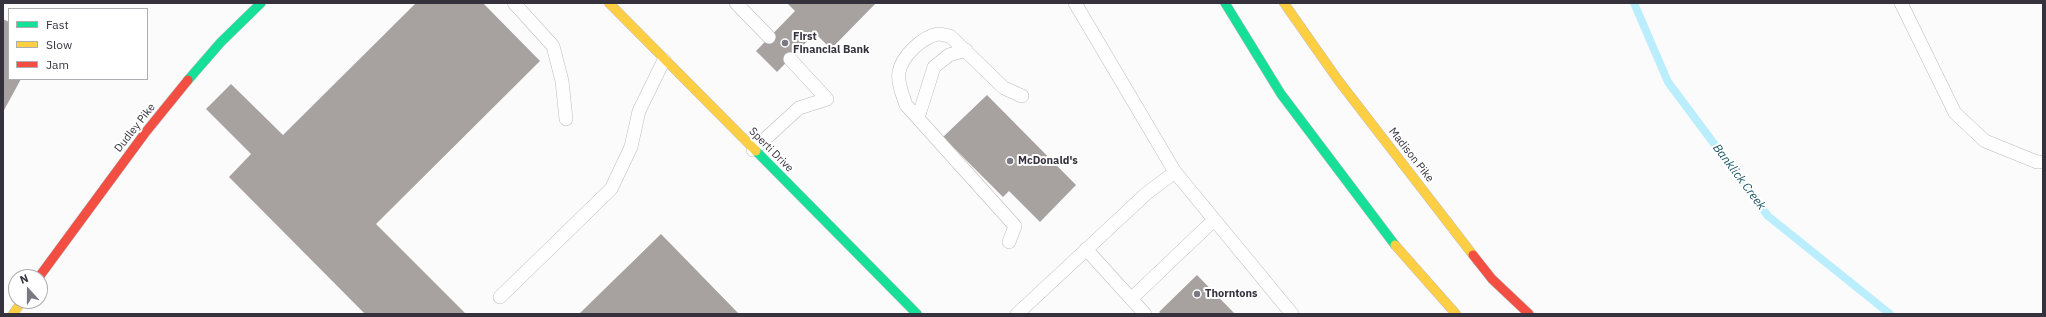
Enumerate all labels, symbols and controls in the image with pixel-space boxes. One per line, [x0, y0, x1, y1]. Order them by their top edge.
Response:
legend [8, 8, 148, 80]
text: Fast [46, 17, 69, 32]
place label: First Financial Bank [793, 30, 869, 56]
text: Slow [46, 37, 72, 52]
marker: First Financial Bank [780, 38, 790, 48]
text: Jam [46, 57, 69, 72]
street label: Dudley Pike [112, 101, 158, 155]
street label: Sperti Drive [746, 125, 796, 175]
street label: Madison Pike [1386, 125, 1436, 185]
water label: Banklick Creek [1710, 141, 1768, 213]
place label: McDonald's [1018, 154, 1078, 168]
marker: McDonald's [1005, 156, 1015, 166]
north arrow [8, 269, 48, 309]
text: N [18, 271, 30, 287]
place label: Thorntons [1205, 287, 1258, 301]
marker: Thorntons [1192, 289, 1202, 299]

